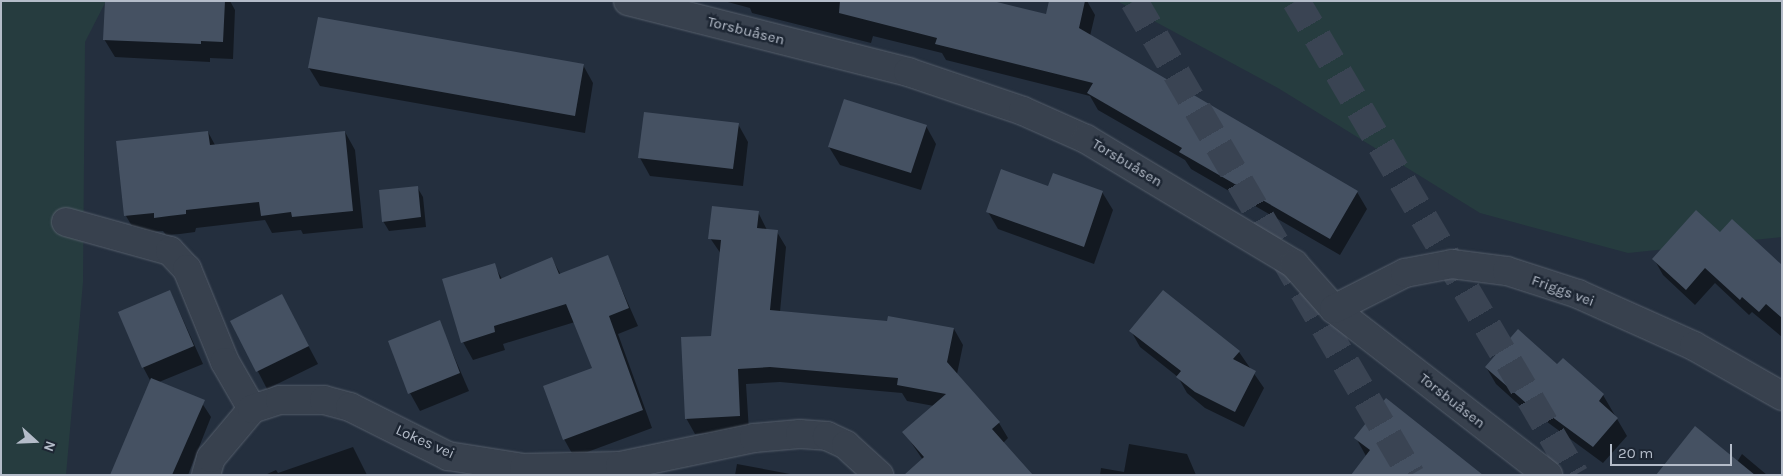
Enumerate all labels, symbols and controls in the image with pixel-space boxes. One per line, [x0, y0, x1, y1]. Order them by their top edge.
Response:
street label: Torsbuåsen [706, 13, 786, 49]
street label: Torsbuåsen [1089, 135, 1165, 191]
street label: Friggs vei [1529, 271, 1597, 311]
street label: Torsbuåsen [1415, 370, 1489, 432]
north arrow [10, 416, 60, 466]
street label: Lokes vei [393, 421, 457, 463]
scale bar [1613, 434, 1736, 466]
text: N [40, 439, 59, 454]
text: 20 m [1618, 444, 1653, 462]

